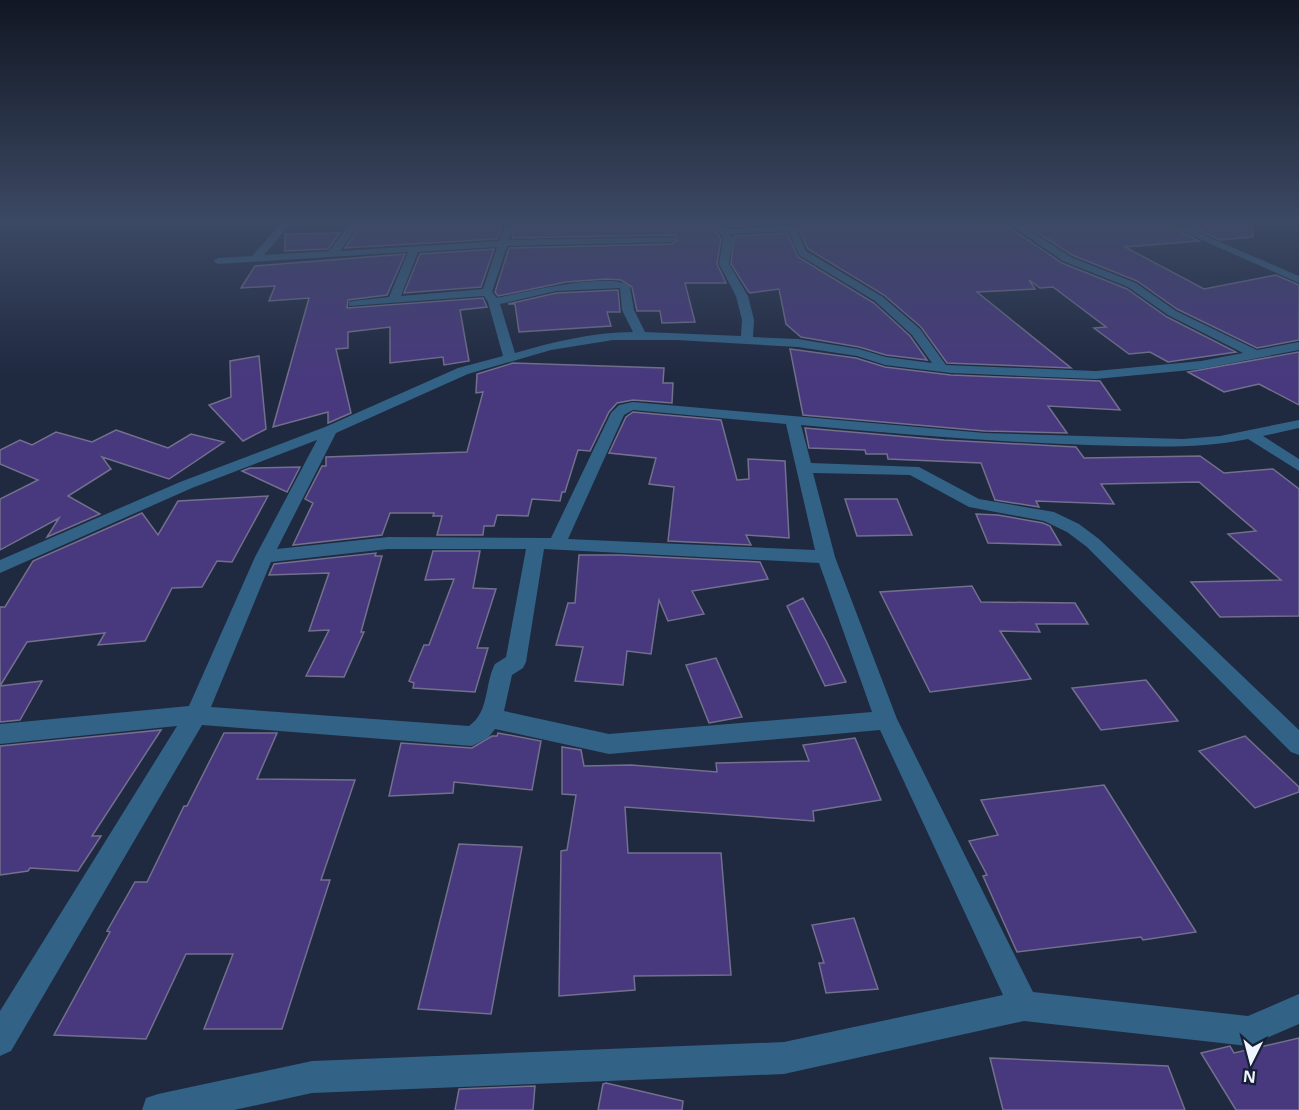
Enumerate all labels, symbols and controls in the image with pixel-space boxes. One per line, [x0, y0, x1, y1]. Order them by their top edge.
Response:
north arrow [1221, 1032, 1281, 1092]
text: N [1242, 1065, 1257, 1089]

